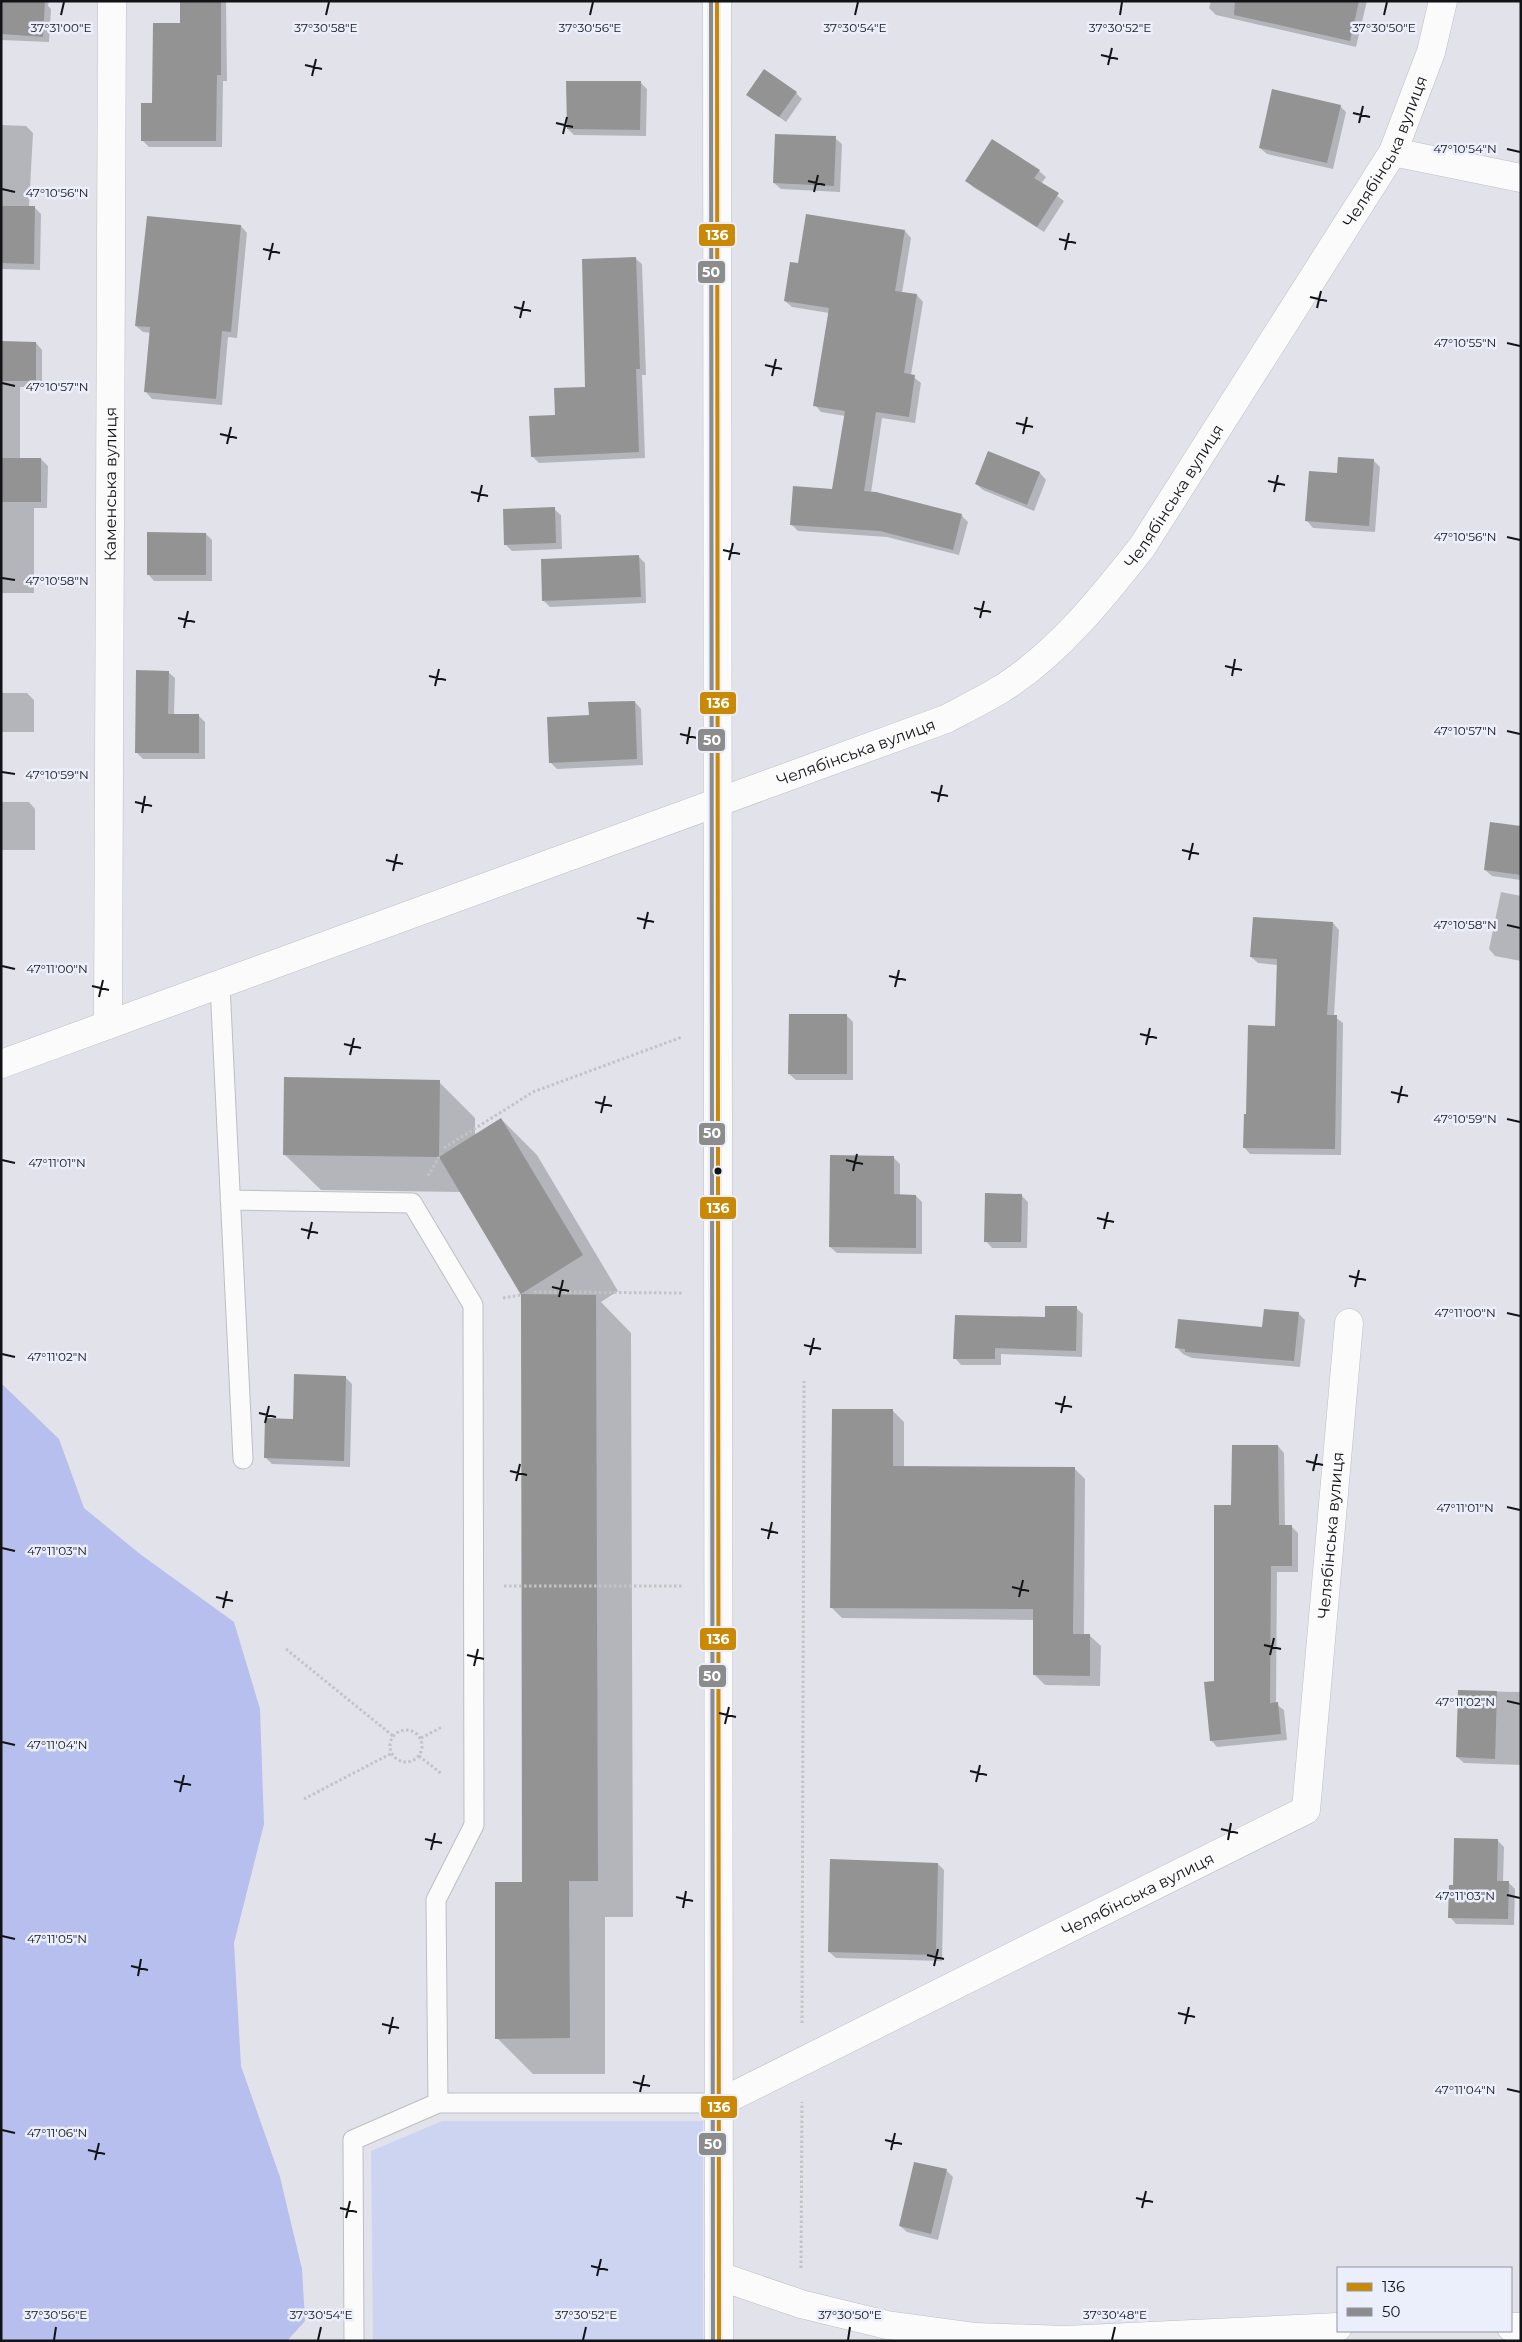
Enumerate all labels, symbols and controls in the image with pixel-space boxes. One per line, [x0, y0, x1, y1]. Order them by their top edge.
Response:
text: 37°31'00"E [30, 20, 92, 35]
text: 37°30'58"E [294, 20, 358, 35]
text: 37°30'56"E [559, 20, 621, 35]
text: 37°30'54"E [823, 20, 887, 35]
text: 37°30'52"E [1089, 20, 1151, 35]
text: 37°30'50"E [1352, 20, 1416, 35]
street label: Челябінська вулиця [1339, 73, 1431, 230]
text: 47°10'54"N [1433, 141, 1497, 156]
text: 47°10'56"N [25, 185, 89, 200]
line badge: 136 [698, 223, 736, 247]
text: 136 [706, 226, 728, 244]
line badge: 50 [697, 260, 726, 284]
text: 50 [702, 263, 720, 281]
text: 47°10'55"N [1434, 335, 1496, 350]
text: 47°10'57"N [25, 379, 89, 394]
street label: Каменська вулиця [100, 407, 120, 561]
street label: Челябінська вулиця [1120, 420, 1227, 571]
text: 47°10'56"N [1433, 529, 1497, 544]
text: 47°10'58"N [25, 573, 89, 588]
line badge: 136 [699, 691, 737, 715]
text: 136 [707, 694, 729, 712]
street label: Челябінська вулиця [774, 714, 938, 790]
text: 47°10'57"N [1433, 723, 1497, 738]
line badge: 50 [697, 728, 726, 752]
text: 50 [703, 731, 721, 749]
text: 47°10'59"N [25, 767, 89, 782]
text: 47°10'58"N [1433, 917, 1497, 932]
text: 47°11'00"N [26, 961, 88, 976]
text: 47°10'59"N [1433, 1111, 1497, 1126]
line badge: 50 [698, 1122, 726, 1146]
text: 50 [703, 1124, 721, 1142]
text: 47°11'01"N [28, 1155, 86, 1170]
unlabelled marker [713, 1166, 723, 1176]
line badge: 136 [699, 1196, 737, 1220]
text: 136 [707, 1199, 729, 1217]
text: 47°11'00"N [1434, 1305, 1496, 1320]
text: 47°11'02"N [27, 1349, 87, 1364]
street label: Челябінська вулиця [1313, 1451, 1347, 1619]
text: 47°11'01"N [1436, 1500, 1494, 1515]
text: 47°11'03"N [27, 1543, 87, 1558]
line badge: 136 [699, 1627, 737, 1651]
text: 136 [707, 1630, 729, 1648]
line badge: 50 [698, 1664, 727, 1688]
text: 50 [703, 1667, 721, 1685]
text: 47°11'02"N [1435, 1694, 1495, 1709]
text: 47°11'04"N [27, 1737, 87, 1752]
street label: Челябінська вулиця [1059, 1848, 1217, 1940]
text: 47°11'03"N [1435, 1888, 1495, 1903]
text: 47°11'05"N [27, 1931, 87, 1946]
text: 47°11'04"N [1435, 2082, 1495, 2097]
line badge: 136 [700, 2095, 738, 2119]
text: 136 [708, 2098, 730, 2116]
text: 47°11'06"N [27, 2125, 87, 2140]
line badge: 50 [698, 2132, 727, 2156]
text: 50 [704, 2135, 722, 2153]
legend [1337, 2267, 1512, 2332]
text: 136 [1382, 2277, 1405, 2296]
text: 50 [1382, 2302, 1400, 2321]
text: 37°30'56"E [25, 2307, 87, 2322]
text: 37°30'54"E [289, 2307, 353, 2322]
text: 37°30'52"E [555, 2307, 617, 2322]
text: 37°30'50"E [818, 2307, 882, 2322]
text: 37°30'48"E [1083, 2307, 1147, 2322]

